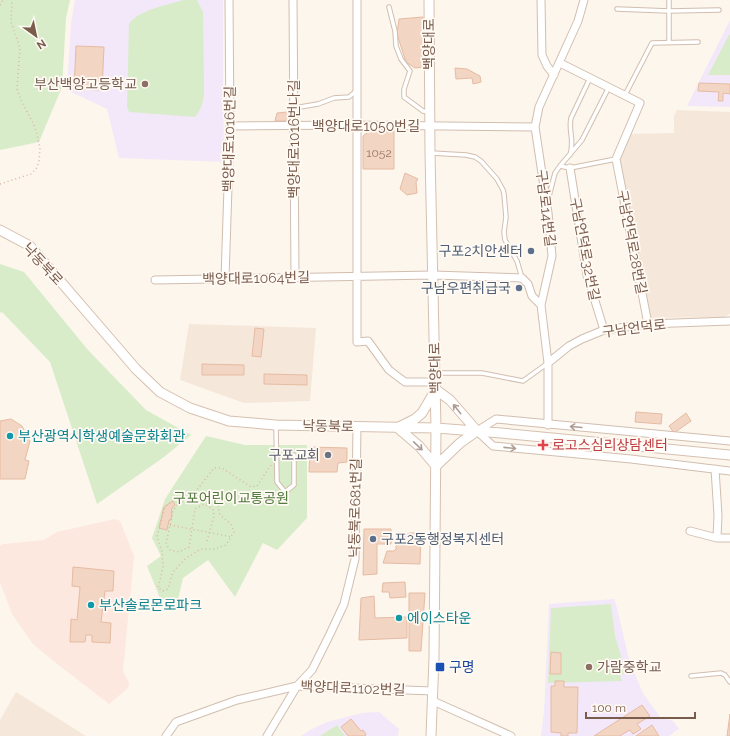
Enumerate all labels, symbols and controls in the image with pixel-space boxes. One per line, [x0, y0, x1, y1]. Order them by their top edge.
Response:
north arrow [16, 16, 56, 56]
street label: 백양대로 [421, 18, 437, 70]
text: N [34, 36, 48, 52]
place label: 부산백양고등학교 [34, 76, 137, 92]
marker: 부산백양고등학교 [140, 79, 150, 89]
street label: 백양대로1016번나길 [286, 79, 302, 199]
street label: 백양대로1016번길 [220, 86, 238, 192]
street label: 백양대로1050번길 [312, 118, 420, 134]
house number: 1052 [366, 146, 392, 160]
street label: 구남로14번길 [533, 168, 559, 248]
street label: 구남언덕로28번길 [614, 189, 650, 295]
street label: 구남언덕로32번길 [567, 196, 603, 302]
street label: 낙동북로 [20, 240, 66, 288]
place label: 구포2치안센터 [438, 243, 523, 259]
marker: 구포2치안센터 [526, 246, 536, 256]
street label: 백양대로1064번길 [202, 269, 310, 287]
place label: 구남우편취급국 [421, 280, 511, 296]
marker: 구남우편취급국 [514, 283, 524, 293]
street label: 구남언덕로 [601, 316, 667, 340]
street label: 백양대로 [427, 342, 443, 394]
one-way arrow [453, 404, 462, 414]
street label: 낙동북로 [302, 418, 354, 434]
one-way arrow [570, 424, 583, 431]
place label: 부산광역시학생예술문화회관 [18, 428, 186, 444]
marker: 부산광역시학생예술문화회관 [5, 431, 15, 441]
place label: 로고스심리상담센터 [552, 437, 668, 453]
marker: 로고스심리상담센터 [537, 439, 549, 451]
one-way arrow [413, 441, 423, 451]
one-way arrow [503, 444, 516, 451]
place label: 구포교회 [268, 447, 320, 463]
marker: 구포교회 [323, 450, 333, 460]
street label: 낙동북로681번길 [346, 458, 364, 558]
park label: 구포어린이교통공원 [173, 490, 289, 506]
place label: 구포2동행정복지센터 [381, 531, 504, 547]
marker: 구포2동행정복지센터 [368, 534, 378, 544]
place label: 부산솔로몬로파크 [99, 597, 202, 613]
marker: 부산솔로몬로파크 [86, 600, 96, 610]
place label: 에이스타운 [407, 610, 472, 626]
marker: 에이스타운 [394, 613, 404, 623]
place label: 구명 [449, 659, 475, 675]
place label: 가람중학교 [597, 659, 662, 675]
marker: 구명 [434, 661, 446, 673]
marker: 가람중학교 [584, 662, 594, 672]
street label: 백양대로1102번길 [300, 678, 406, 698]
scale bar [586, 694, 695, 720]
text: 100 m [592, 701, 626, 715]

